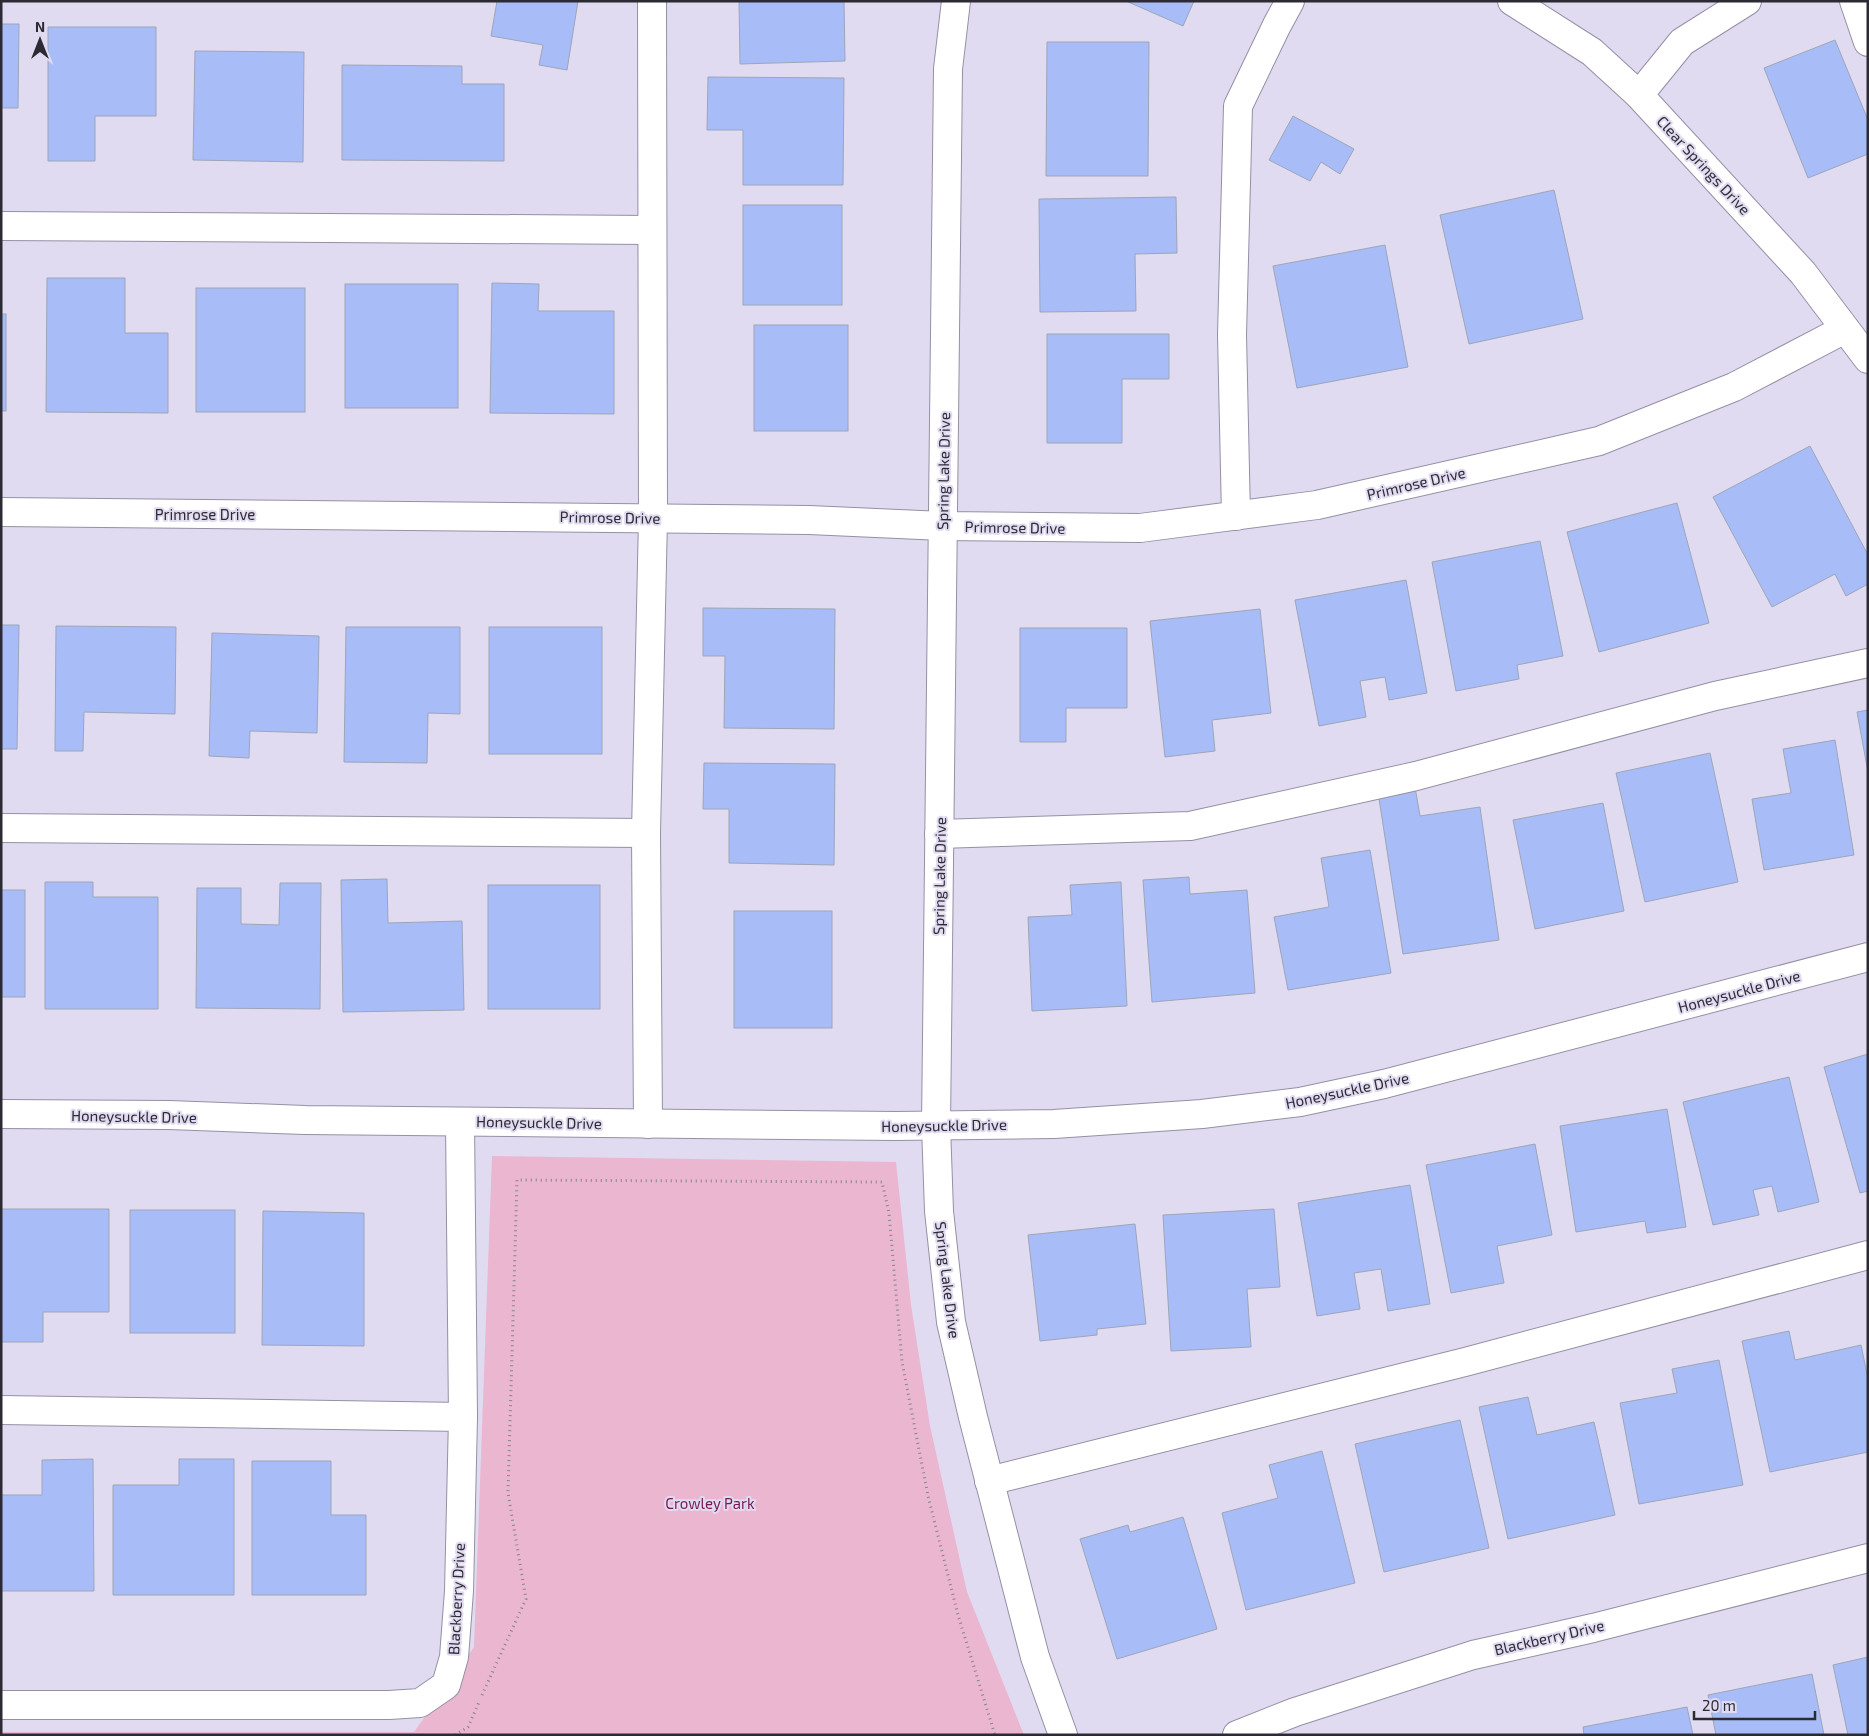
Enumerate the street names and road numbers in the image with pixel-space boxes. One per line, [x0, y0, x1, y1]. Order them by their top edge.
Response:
street label: Clear Springs Drive [1653, 112, 1755, 218]
street label: Spring Lake Drive [933, 412, 953, 530]
street label: Primrose Drive [1365, 463, 1467, 503]
street label: Primrose Drive [155, 505, 255, 523]
street label: Primrose Drive [559, 507, 661, 527]
street label: Primrose Drive [964, 517, 1066, 537]
street label: Spring Lake Drive [929, 817, 949, 935]
street label: Honeysuckle Drive [1676, 966, 1802, 1016]
street label: Honeysuckle Drive [1284, 1068, 1410, 1112]
street label: Honeysuckle Drive [71, 1106, 197, 1126]
street label: Honeysuckle Drive [476, 1112, 602, 1132]
street label: Honeysuckle Drive [881, 1115, 1007, 1135]
street label: Spring Lake Drive [932, 1221, 964, 1339]
street label: Blackberry Drive [444, 1543, 468, 1655]
street label: Blackberry Drive [1492, 1616, 1606, 1658]

